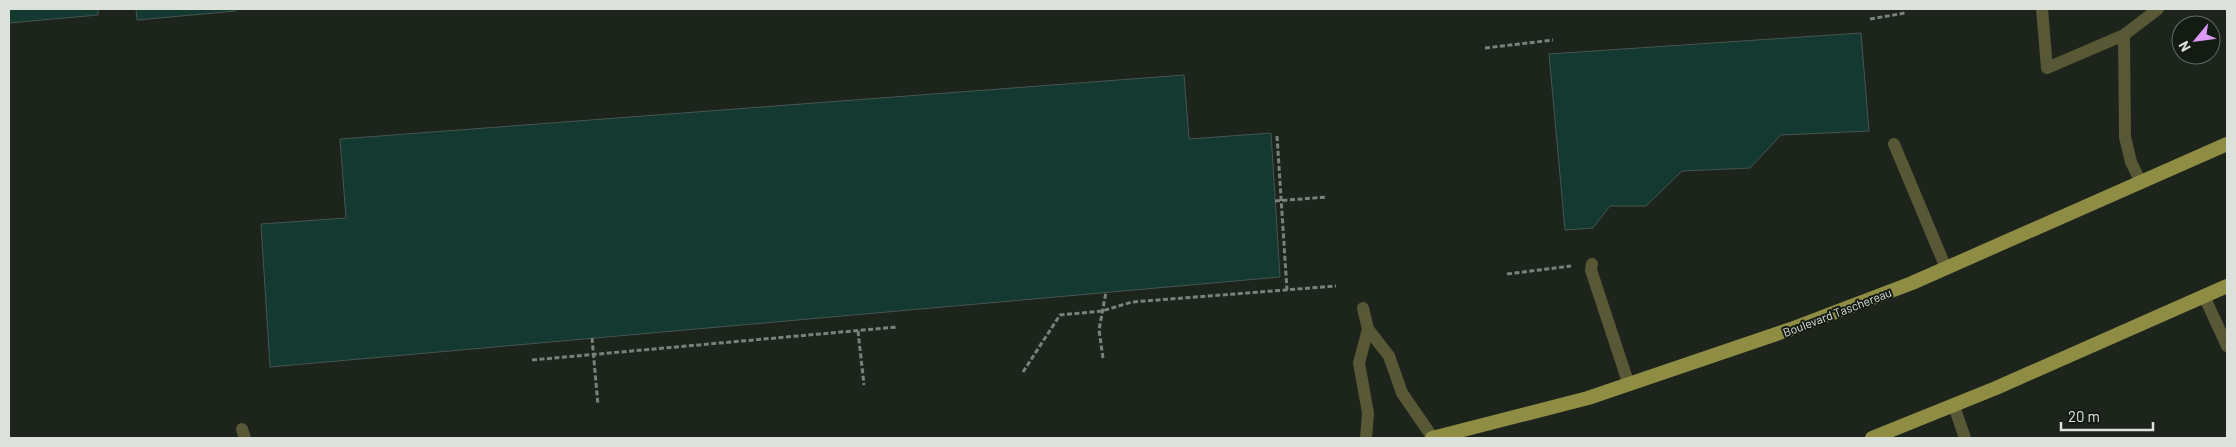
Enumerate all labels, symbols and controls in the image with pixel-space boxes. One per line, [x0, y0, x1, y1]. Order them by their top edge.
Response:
north arrow [2171, 15, 2221, 65]
text: N [2175, 38, 2194, 55]
street label: Boulevard Taschereau [1781, 285, 1893, 339]
scale bar [2061, 400, 2154, 432]
text: 20 m [2068, 407, 2100, 425]

